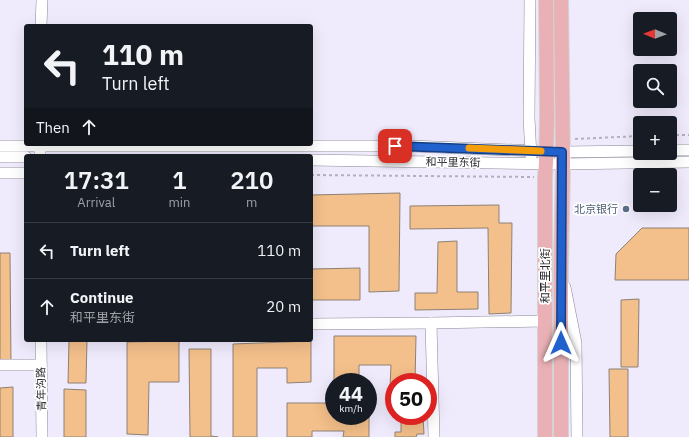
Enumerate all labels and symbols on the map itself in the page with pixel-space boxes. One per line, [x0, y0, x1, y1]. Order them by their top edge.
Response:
north arrow [633, 12, 677, 56]
pin [378, 129, 412, 163]
street label: 和平里东街 [425, 155, 481, 169]
place label: 北京银行 [574, 202, 618, 216]
marker: 北京银行 [621, 204, 631, 214]
street label: 和平里北街 [538, 249, 552, 304]
position arrow [540, 322, 582, 364]
street label: 青年沟路 [34, 367, 48, 411]
speed limit sign: 50 [385, 373, 437, 425]

